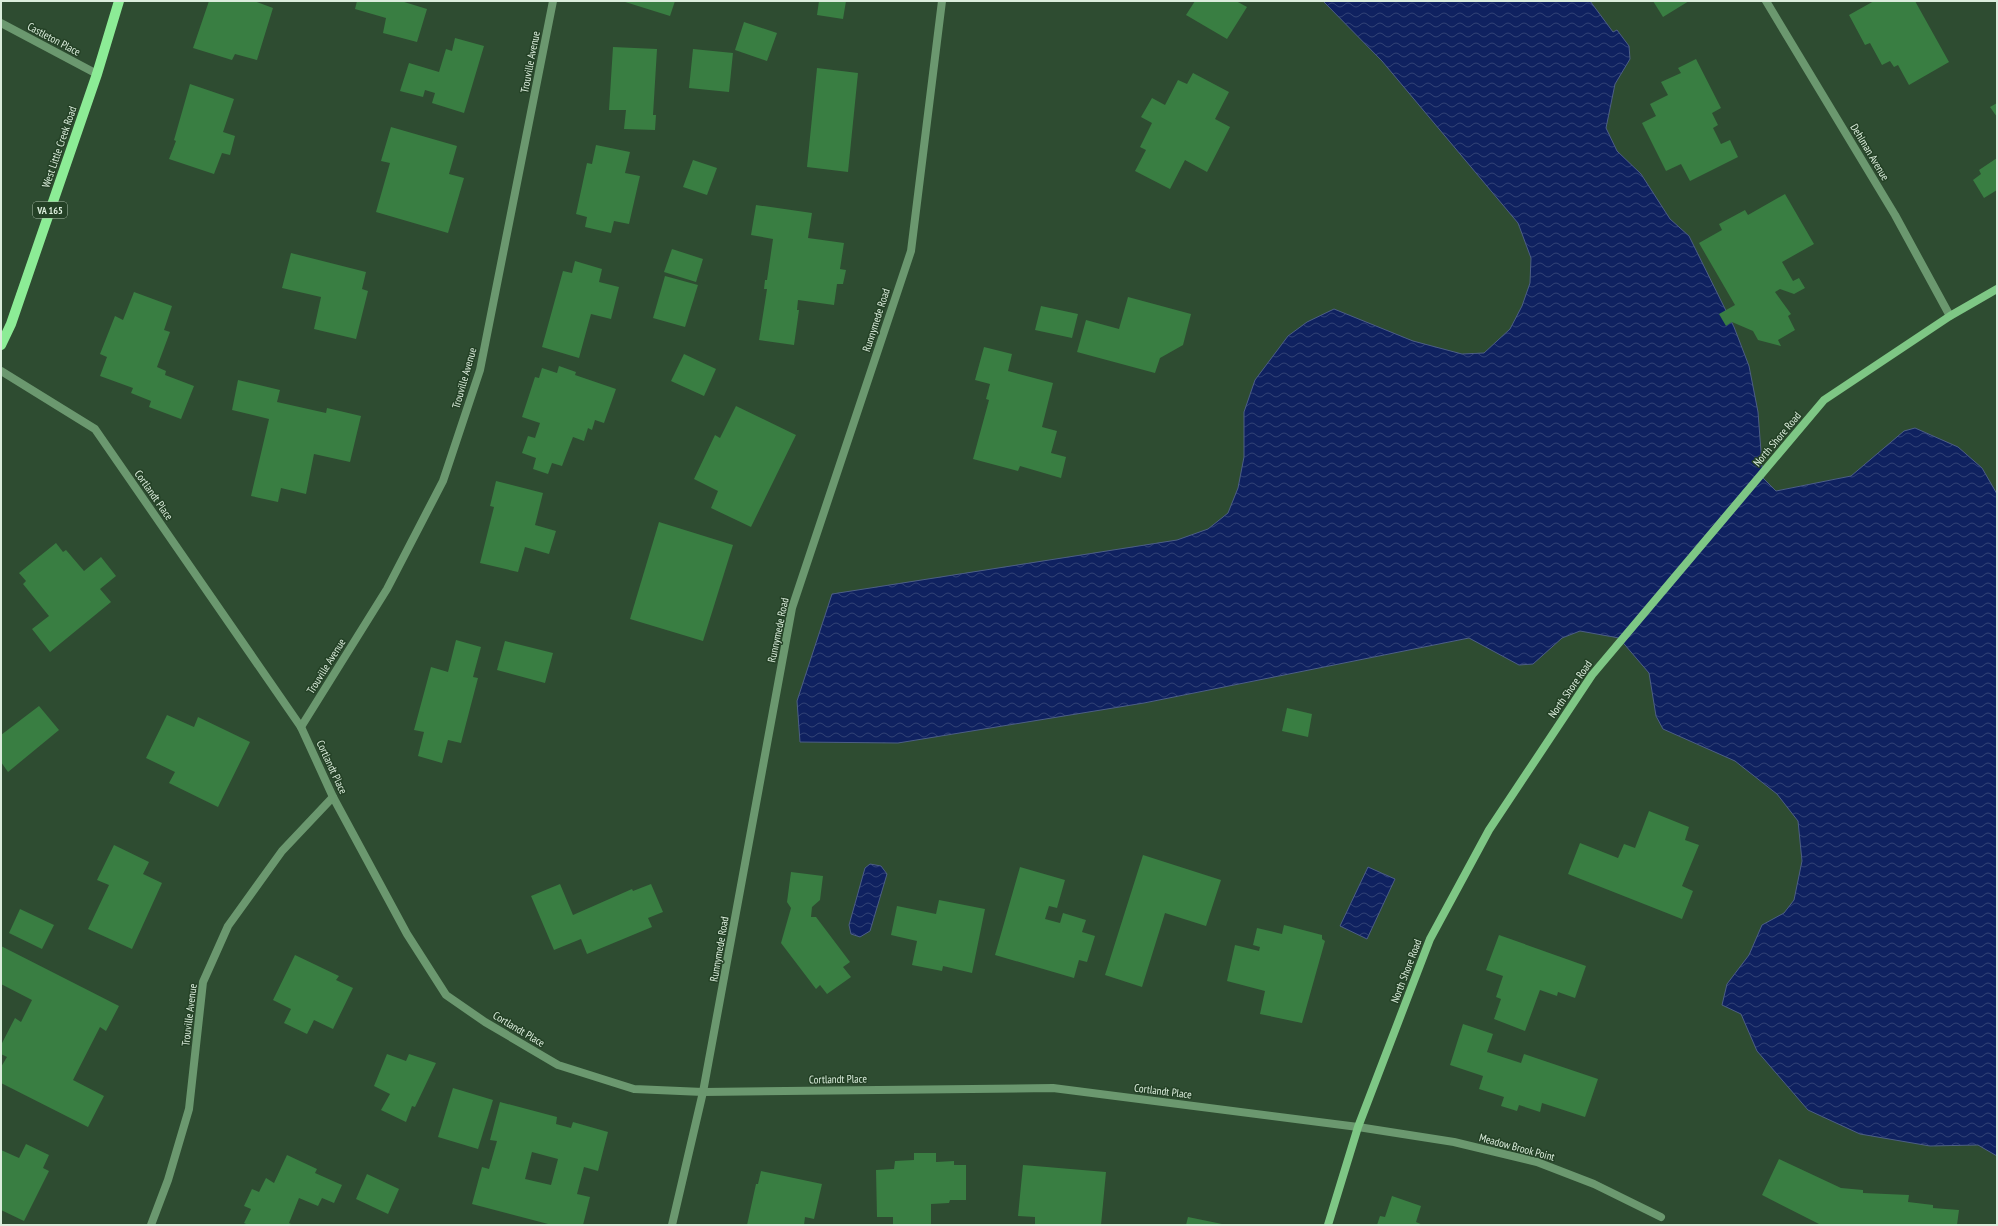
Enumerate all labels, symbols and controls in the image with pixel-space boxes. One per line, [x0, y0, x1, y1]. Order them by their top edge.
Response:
street label: Castleton Place [25, 19, 83, 59]
street label: Trouville Avenue [517, 29, 543, 94]
street label: West Little Creek Road [39, 104, 80, 189]
street label: Dehlman Avenue [1848, 121, 1893, 183]
road number: VA 165 [33, 202, 67, 218]
street label: Runnymede Road [859, 286, 893, 354]
street label: Trouville Avenue [449, 345, 479, 410]
street label: North Shore Road [1750, 409, 1804, 469]
street label: Cortlandt Place [132, 467, 177, 523]
street label: Runnymede Road [764, 596, 792, 664]
street label: Trouville Avenue [303, 635, 349, 696]
street label: North Shore Road [1545, 657, 1595, 721]
street label: Cortlandt Place [313, 738, 351, 797]
street label: Runnymede Road [706, 915, 732, 983]
street label: North Shore Road [1387, 937, 1425, 1005]
street label: Trouville Avenue [178, 983, 200, 1047]
street label: Cortlandt Place [491, 1008, 548, 1050]
street label: Cortlandt Place [809, 1071, 868, 1087]
street label: Cortlandt Place [1133, 1081, 1193, 1102]
street label: Meadow Brook Point [1478, 1130, 1556, 1164]

